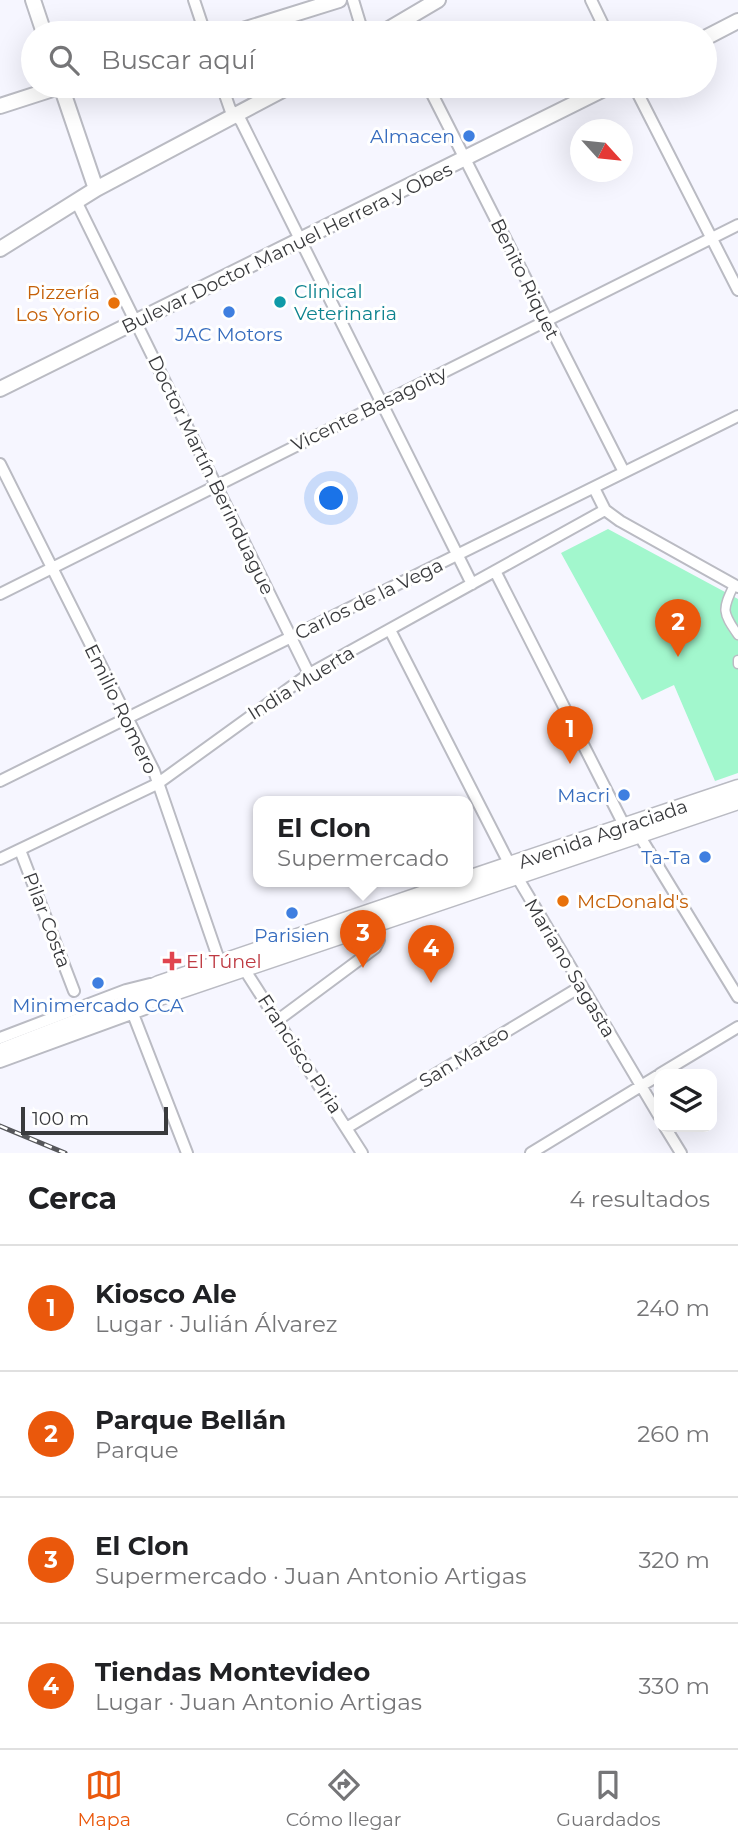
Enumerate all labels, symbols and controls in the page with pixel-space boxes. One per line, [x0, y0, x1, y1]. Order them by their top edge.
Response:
search box [21, 21, 717, 98]
icon: search [45, 41, 83, 79]
text: Buscar aquí [101, 44, 255, 76]
north arrow [570, 119, 633, 182]
place label: Almacen [370, 125, 455, 148]
marker: Almacen [461, 128, 477, 144]
street label: Bulevar Doctor Manuel Herrera y Obes [118, 158, 456, 338]
street label: Benito Riquet [486, 215, 564, 343]
place label: Clinical Veterinaria [294, 280, 397, 325]
place label: Pizzería Los Yorio [15, 281, 100, 326]
marker: Clinical Veterinaria [272, 294, 288, 310]
marker: Pizzería Los Yorio [106, 295, 122, 311]
marker: JAC Motors [221, 304, 237, 320]
place label: JAC Motors [174, 323, 283, 346]
street label: Doctor Martín Berinduague [143, 352, 279, 598]
street label: Vicente Basagoity [288, 361, 451, 457]
your location [314, 481, 348, 515]
street label: Carlos de la Vega [291, 553, 447, 645]
pin: 2 [655, 599, 701, 657]
street label: Emilio Romero [80, 640, 162, 778]
street label: India Muerta [243, 641, 359, 725]
pin: 1 [547, 706, 593, 764]
place label: Macri [557, 784, 610, 807]
marker: Macri [616, 787, 632, 803]
street label: Avenida Agraciada [515, 794, 691, 874]
popup [253, 796, 473, 887]
text: El Clon [277, 812, 371, 844]
text: Supermercado [277, 844, 449, 872]
place label: Ta-Ta [641, 846, 691, 869]
marker: Ta-Ta [697, 849, 713, 865]
street label: Pilar Costa [18, 869, 76, 971]
place label: McDonald's [577, 890, 689, 913]
marker: McDonald's [555, 893, 571, 909]
street label: Mariano Sagasta [519, 894, 621, 1042]
marker: Parisien [284, 905, 300, 921]
pin: 3 [340, 910, 386, 968]
place label: Parisien [254, 924, 330, 947]
pin: 4 [408, 925, 454, 983]
place label: El Túnel [186, 950, 262, 973]
marker: El Túnel [164, 953, 180, 969]
marker: Minimercado CCA [90, 975, 106, 991]
street label: Francisco Piria [253, 990, 347, 1118]
place label: Minimercado CCA [12, 994, 184, 1017]
street label: San Mateo [415, 1021, 513, 1093]
map controls [654, 1069, 717, 1132]
button: layers [654, 1069, 717, 1132]
scale bar [21, 1104, 168, 1136]
text: 100 m [32, 1107, 89, 1130]
text: Cerca [28, 1180, 117, 1217]
text: 4 resultados [570, 1185, 710, 1213]
text: Kiosco Ale [95, 1278, 237, 1310]
text: 1 [46, 1294, 56, 1322]
text: 240 m [637, 1294, 710, 1322]
text: Lugar · Julián Álvarez [95, 1310, 337, 1338]
text: Parque Bellán [95, 1404, 286, 1436]
text: 2 [44, 1420, 58, 1448]
text: 260 m [637, 1420, 710, 1448]
text: Parque [95, 1436, 179, 1464]
text: El Clon [95, 1530, 189, 1562]
text: 3 [44, 1546, 58, 1574]
text: 320 m [638, 1546, 710, 1574]
text: Supermercado · Juan Antonio Artigas [95, 1562, 527, 1590]
text: Tiendas Montevideo [95, 1656, 370, 1688]
text: 4 [43, 1672, 59, 1700]
text: 330 m [639, 1672, 710, 1700]
text: Lugar · Juan Antonio Artigas [95, 1688, 422, 1716]
tab: Mapa [77, 1766, 131, 1831]
tab: Cómo llegar [286, 1766, 401, 1831]
tab: Guardados [556, 1766, 661, 1831]

